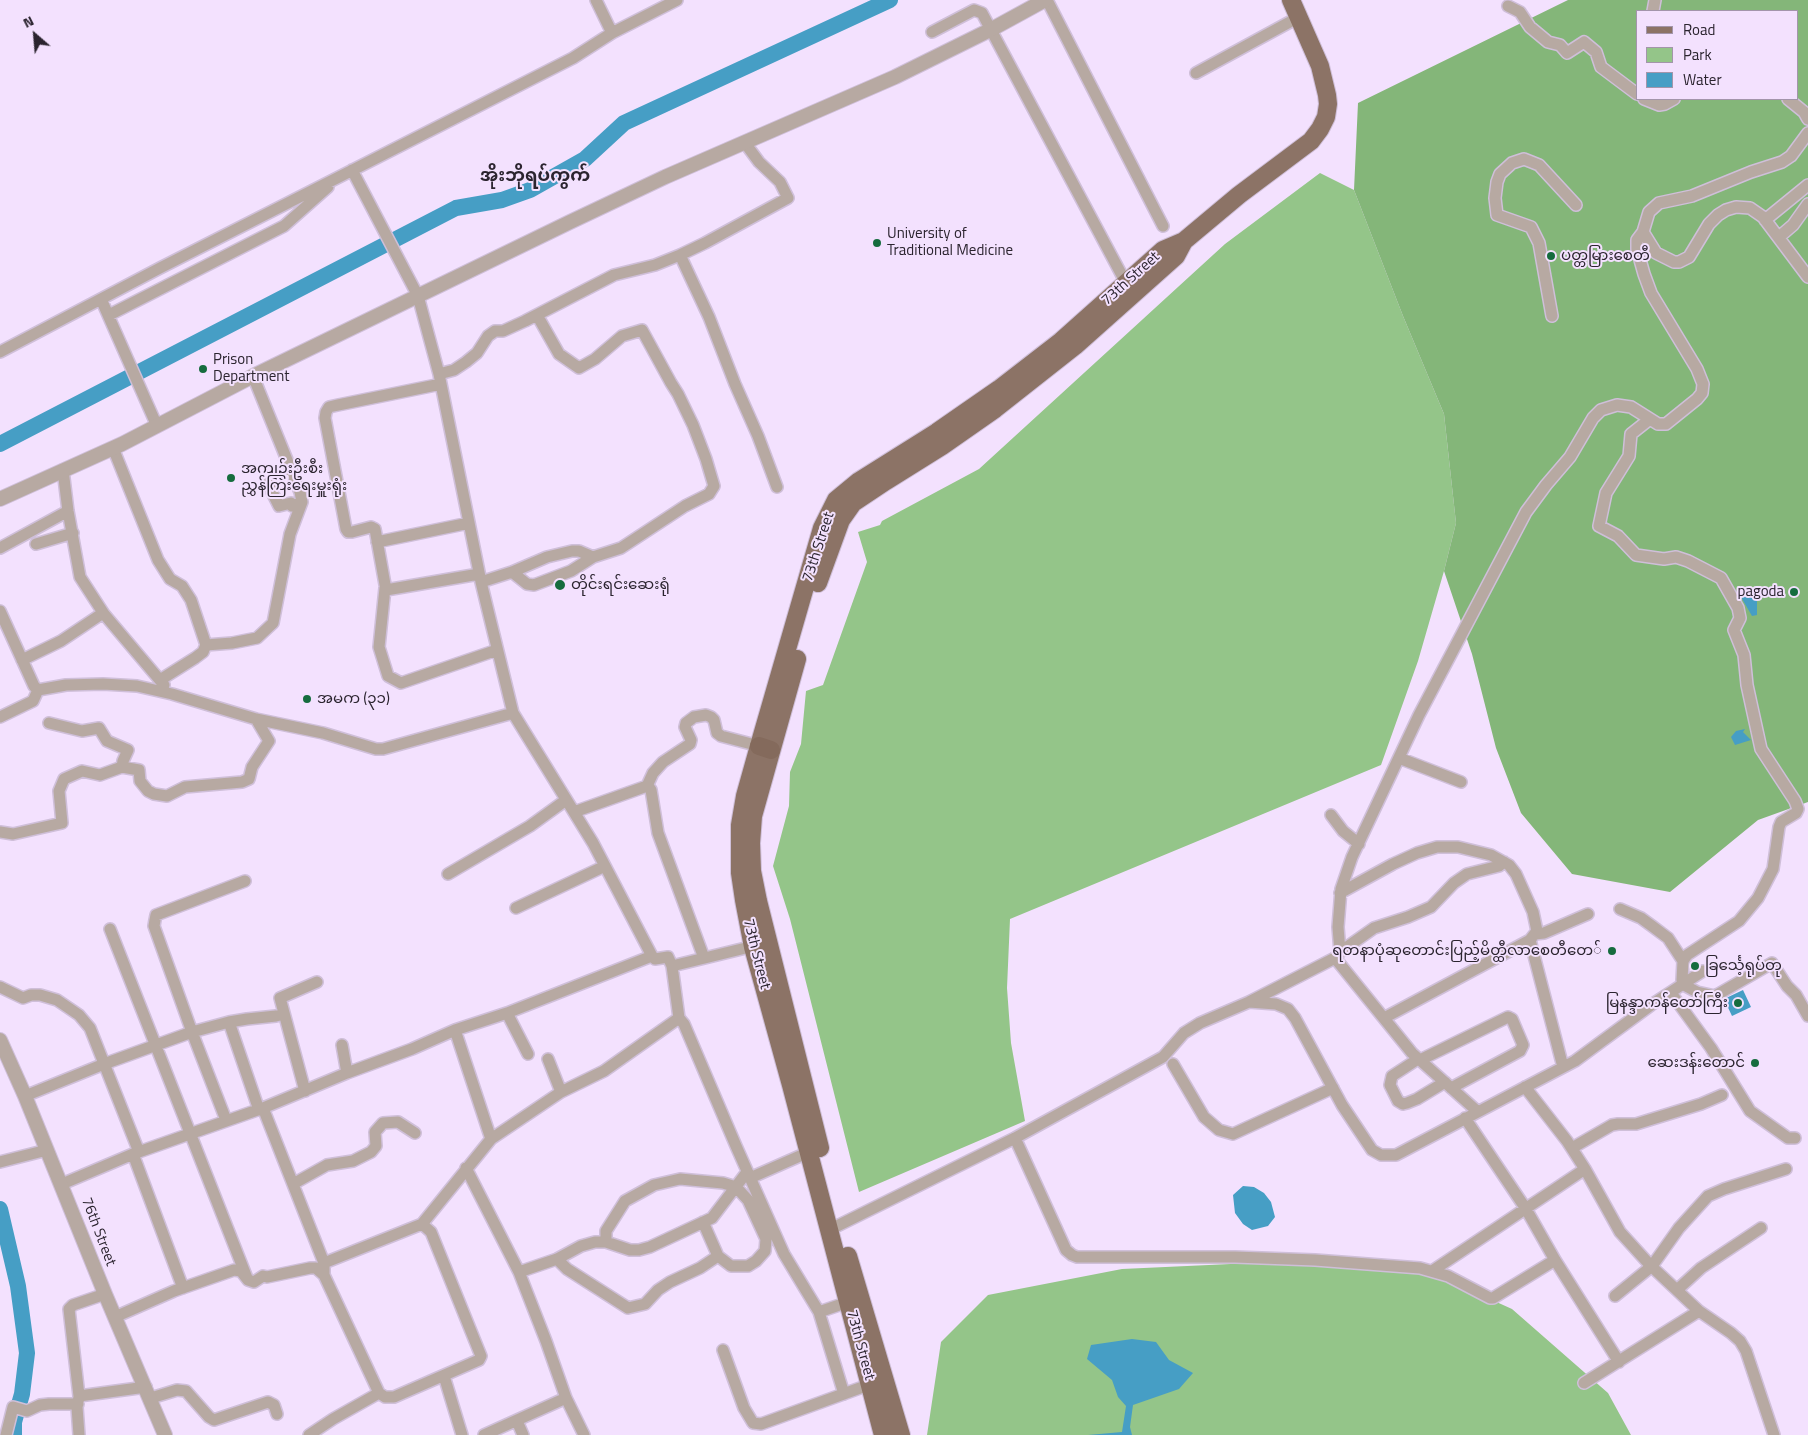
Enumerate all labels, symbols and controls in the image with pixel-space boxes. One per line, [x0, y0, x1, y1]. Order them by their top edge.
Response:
north arrow [10, 10, 60, 60]
text: N [19, 10, 37, 33]
legend [1636, 10, 1798, 100]
text: Road [1683, 18, 1715, 41]
text: Park [1683, 43, 1712, 66]
text: Water [1683, 68, 1722, 91]
district label: အိုးဘိုရပ်ကွက် [480, 166, 590, 188]
place label: University of Traditional Medicine [887, 225, 1013, 260]
marker: University of Traditional Medicine [871, 237, 883, 249]
place label: ပတ္တမြားစေတီ [1561, 247, 1650, 265]
street label: 73th Street [1098, 248, 1164, 310]
marker: ပတ္တမြားစေတီ [1545, 250, 1557, 262]
place label: Prison Department [213, 351, 290, 386]
marker: Prison Department [197, 363, 209, 375]
place label: အကျဉ်းဦးစီး ညွှန်ကြးရေးမှူးရုံး [241, 460, 347, 495]
marker: အကျဉ်းဦးစီး ညွှန်ကြးရေးမှူးရုံး [225, 472, 237, 484]
street label: 73th Street [799, 510, 839, 584]
place label: တိုင်းရင်းဆေးရုံ [571, 576, 670, 594]
marker: တိုင်းရင်းဆေးရုံ [553, 578, 567, 592]
place label: pagoda [1738, 583, 1784, 601]
marker: pagoda [1788, 586, 1800, 598]
place label: အမက (၃၁) [317, 690, 390, 708]
marker: အမက (၃၁) [301, 693, 313, 705]
street label: 73th Street [739, 917, 773, 991]
place label: ရတနာပုံဆုတောင်းပြည့်မိတ္ထီလာစေတီတေ် [1332, 942, 1602, 960]
marker: ရတနာပုံဆုတောင်းပြည့်မိတ္ထီလာစေတီတေ် [1606, 945, 1618, 957]
place label: ခြင်္သေ့ရုပ်တု [1705, 957, 1782, 975]
marker: ခြင်္သေ့ရုပ်တု [1689, 960, 1701, 972]
place label: မြနန္ဒာကန်တော်ကြီး [1606, 994, 1728, 1012]
marker: မြနန္ဒာကန်တော်ကြီး [1732, 997, 1744, 1009]
place label: ဆေးဒန်းတောင် [1648, 1054, 1745, 1072]
marker: ဆေးဒန်းတောင် [1749, 1057, 1761, 1069]
street label: 76th Street [77, 1195, 119, 1269]
street label: 73th Street [842, 1308, 878, 1382]

